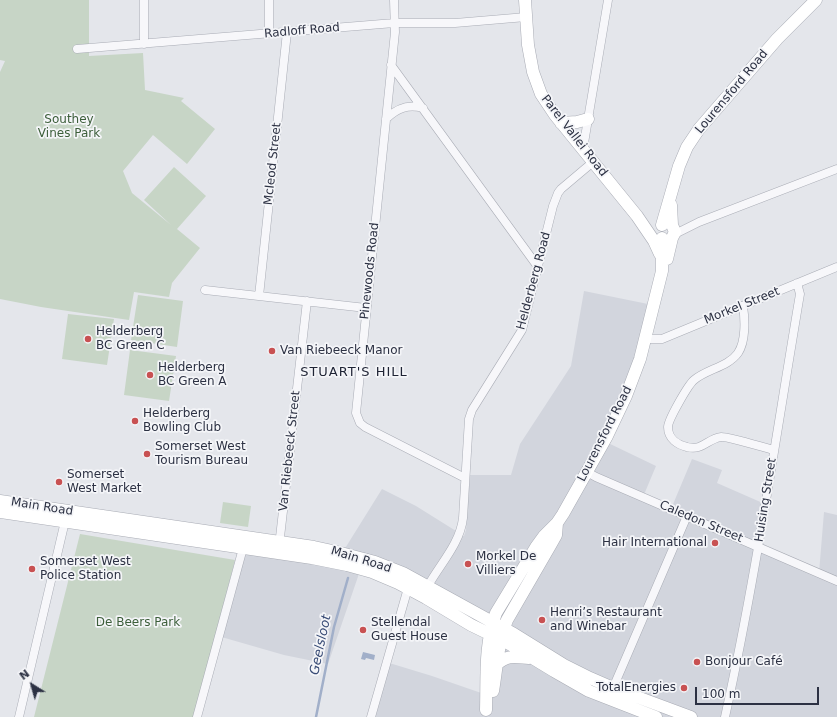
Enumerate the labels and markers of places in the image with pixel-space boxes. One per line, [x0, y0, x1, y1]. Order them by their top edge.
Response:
place label: Helderberg BC Green C [96, 325, 165, 353]
marker: Helderberg BC Green C [83, 334, 93, 344]
place label: Van Riebeeck Manor [280, 344, 402, 358]
marker: Van Riebeeck Manor [267, 346, 277, 356]
place label: Helderberg BC Green A [158, 361, 227, 389]
marker: Helderberg BC Green A [145, 370, 155, 380]
place label: Helderberg Bowling Club [143, 407, 221, 435]
marker: Helderberg Bowling Club [130, 416, 140, 426]
place label: Somerset West Tourism Bureau [155, 440, 248, 468]
marker: Somerset West Tourism Bureau [142, 449, 152, 459]
place label: Somerset West Market [67, 468, 142, 496]
marker: Somerset West Market [54, 477, 64, 487]
place label: Hair International [602, 536, 707, 550]
marker: Hair International [710, 538, 720, 548]
place label: Morkel De Villiers [476, 550, 536, 578]
place label: Somerset West Police Station [40, 555, 131, 583]
marker: Morkel De Villiers [463, 559, 473, 569]
marker: Somerset West Police Station [27, 564, 37, 574]
place label: Henri’s Restaurant and Winebar [550, 606, 662, 634]
marker: Henri’s Restaurant and Winebar [537, 615, 547, 625]
place label: Stellendal Guest House [371, 616, 448, 644]
marker: Stellendal Guest House [358, 625, 368, 635]
place label: Bonjour Café [705, 655, 783, 669]
marker: Bonjour Café [692, 657, 702, 667]
place label: TotalEnergies [596, 681, 676, 695]
marker: TotalEnergies [679, 683, 689, 693]

